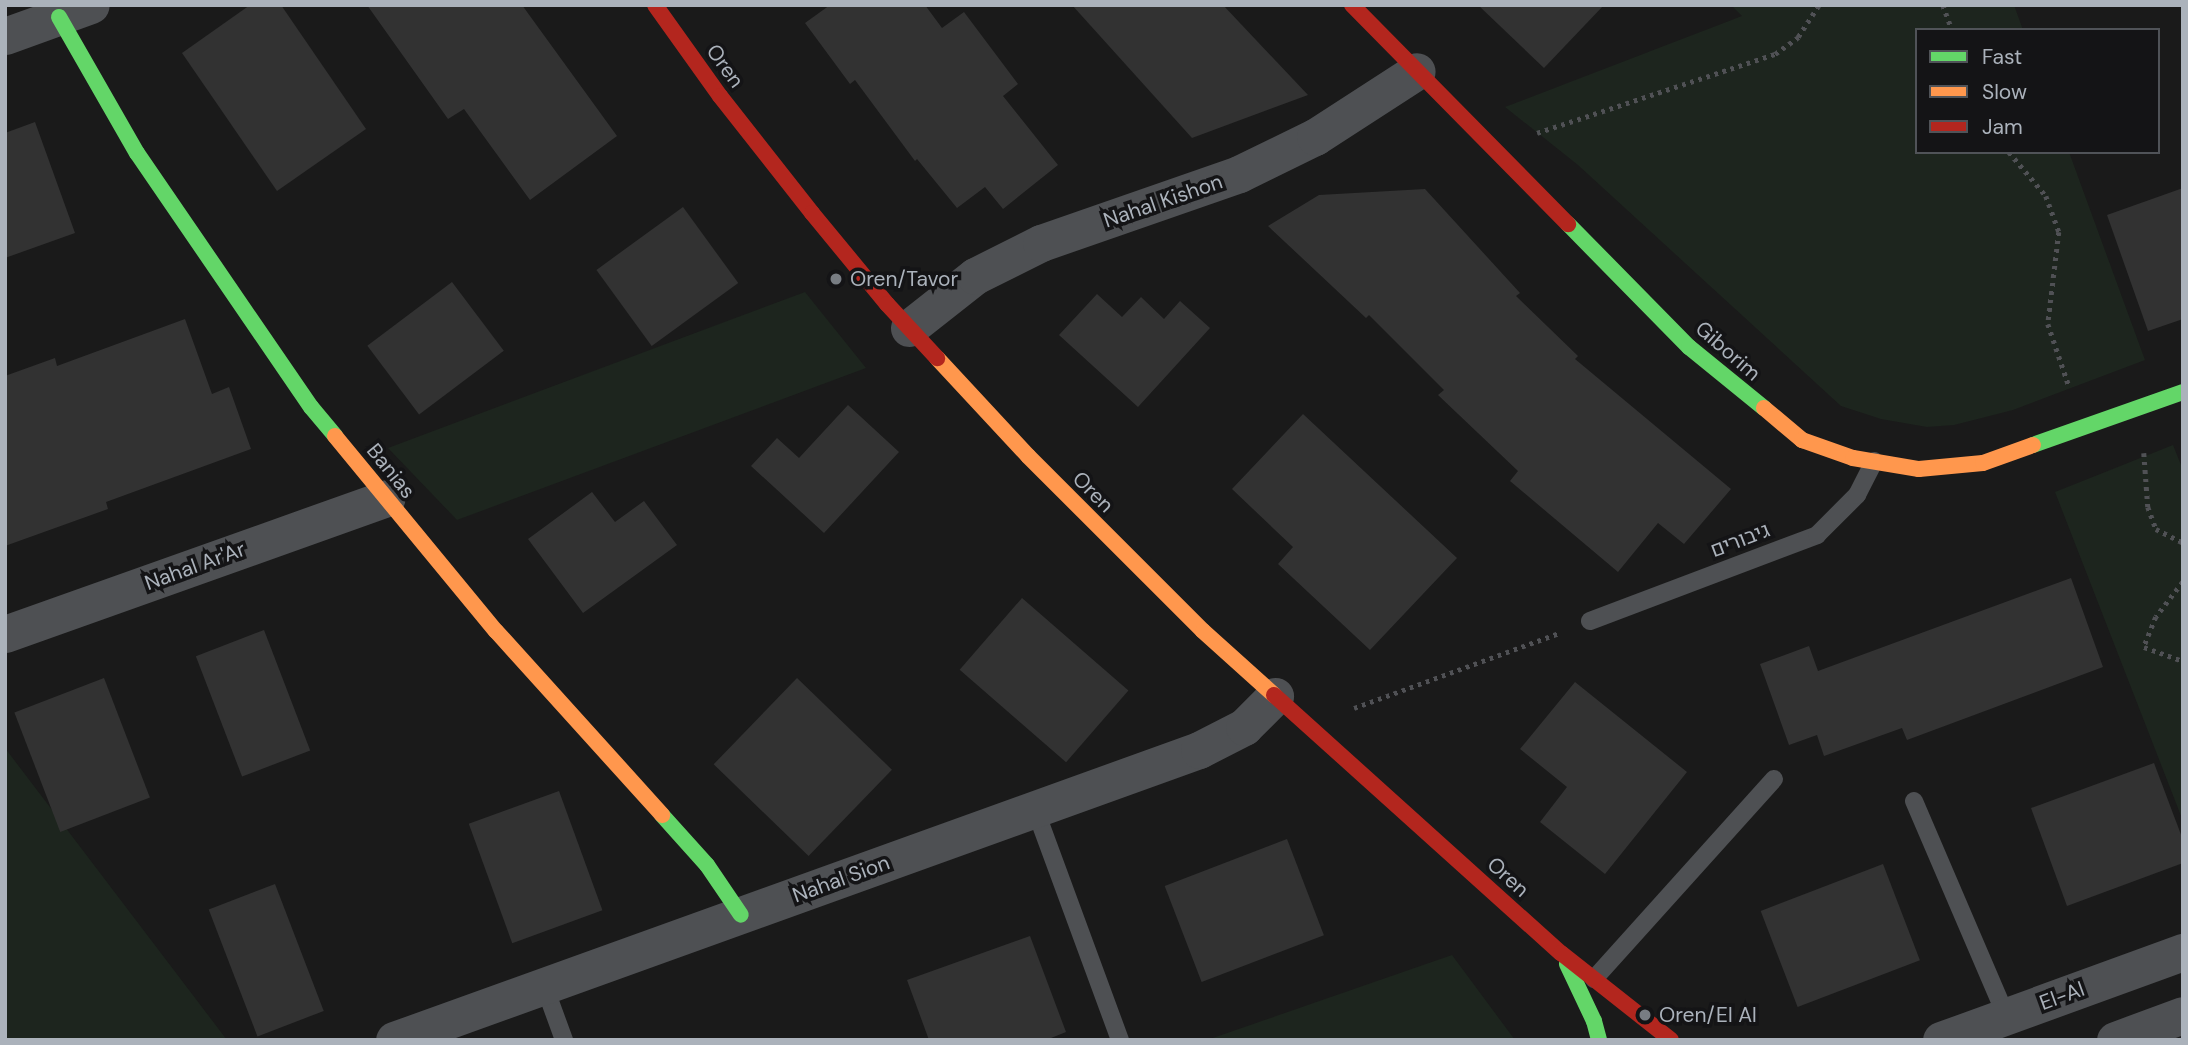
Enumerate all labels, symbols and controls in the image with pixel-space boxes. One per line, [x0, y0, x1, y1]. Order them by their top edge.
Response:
legend [1915, 28, 2160, 154]
street label: Oren [701, 39, 749, 93]
text: Fast [1982, 43, 2022, 71]
text: Slow [1982, 78, 2027, 106]
text: Jam [1982, 113, 2023, 141]
street label: Nahal Kishon [1100, 169, 1226, 233]
place label: Oren/Tavor [850, 266, 958, 292]
marker: Oren/Tavor [828, 271, 844, 287]
street label: Giborim [1690, 316, 1766, 386]
street label: Banias [361, 439, 421, 503]
street label: Oren [1067, 466, 1119, 518]
street label: גיבורים [1707, 517, 1773, 563]
street label: Nahal Ar'Ar [141, 536, 249, 596]
street label: Nahal Sion [789, 850, 893, 908]
street label: Oren [1482, 852, 1534, 902]
street label: El-Al [2036, 976, 2088, 1016]
place label: Oren/El Al [1659, 1002, 1757, 1028]
marker: Oren/El Al [1637, 1007, 1653, 1023]

